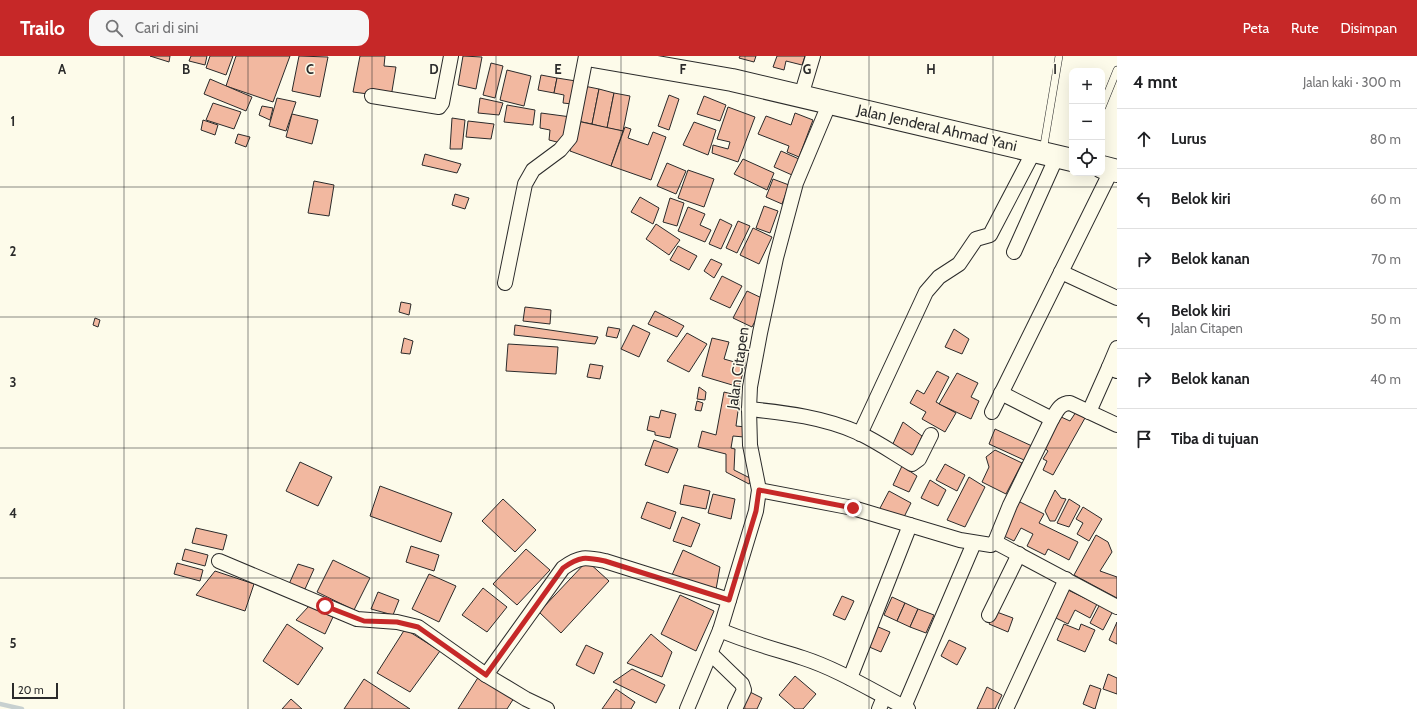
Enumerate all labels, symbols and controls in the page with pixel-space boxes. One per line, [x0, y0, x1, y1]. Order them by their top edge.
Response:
search box [89, 10, 369, 46]
text: Trailo [20, 17, 65, 40]
icon: search [103, 17, 125, 39]
text: Cari di sini [135, 19, 198, 37]
text: Peta [1243, 19, 1269, 37]
text: Rute [1291, 19, 1319, 37]
text: Disimpan [1341, 19, 1397, 37]
text: A [58, 61, 67, 77]
text: B [182, 61, 190, 77]
text: C [306, 61, 314, 77]
text: D [429, 61, 439, 77]
text: E [554, 61, 562, 77]
text: F [680, 61, 687, 77]
text: G [803, 61, 812, 77]
text: H [926, 61, 936, 77]
text: I [1053, 61, 1057, 77]
map controls [1069, 68, 1105, 176]
button: + [1069, 68, 1105, 104]
text: 4 mnt [1133, 72, 1177, 92]
text: Jalan kaki · 300 m [1303, 74, 1401, 90]
street label: Jalan Jenderal Ahmad Yani [854, 101, 1019, 155]
button: − [1069, 104, 1105, 140]
text: 1 [11, 113, 15, 129]
icon: ahead [1133, 128, 1155, 150]
text: Lurus [1171, 130, 1206, 148]
text: 80 m [1370, 131, 1401, 147]
button: locate [1069, 140, 1105, 176]
icon: left [1133, 188, 1155, 210]
text: Belok kiri [1171, 190, 1231, 208]
text: 60 m [1370, 191, 1401, 207]
text: 2 [10, 243, 17, 259]
icon: right [1133, 248, 1155, 270]
text: Belok kanan [1171, 250, 1250, 268]
text: 70 m [1371, 251, 1401, 267]
text: Belok kiri [1171, 302, 1231, 320]
icon: left [1133, 308, 1155, 330]
text: 50 m [1371, 311, 1401, 327]
text: Jalan Citapen [1171, 320, 1243, 336]
street label: Jalan Citapen [723, 326, 753, 411]
icon: right [1133, 368, 1155, 390]
text: Belok kanan [1171, 370, 1250, 388]
text: 40 m [1370, 371, 1401, 387]
text: 3 [9, 374, 17, 390]
icon: arrive [1133, 428, 1155, 450]
text: Tiba di tujuan [1171, 430, 1259, 448]
route end [844, 499, 862, 517]
text: 4 [9, 505, 17, 521]
route start [316, 597, 334, 615]
text: 5 [10, 635, 17, 651]
scale bar [12, 681, 58, 700]
text: 20 m [18, 683, 44, 697]

